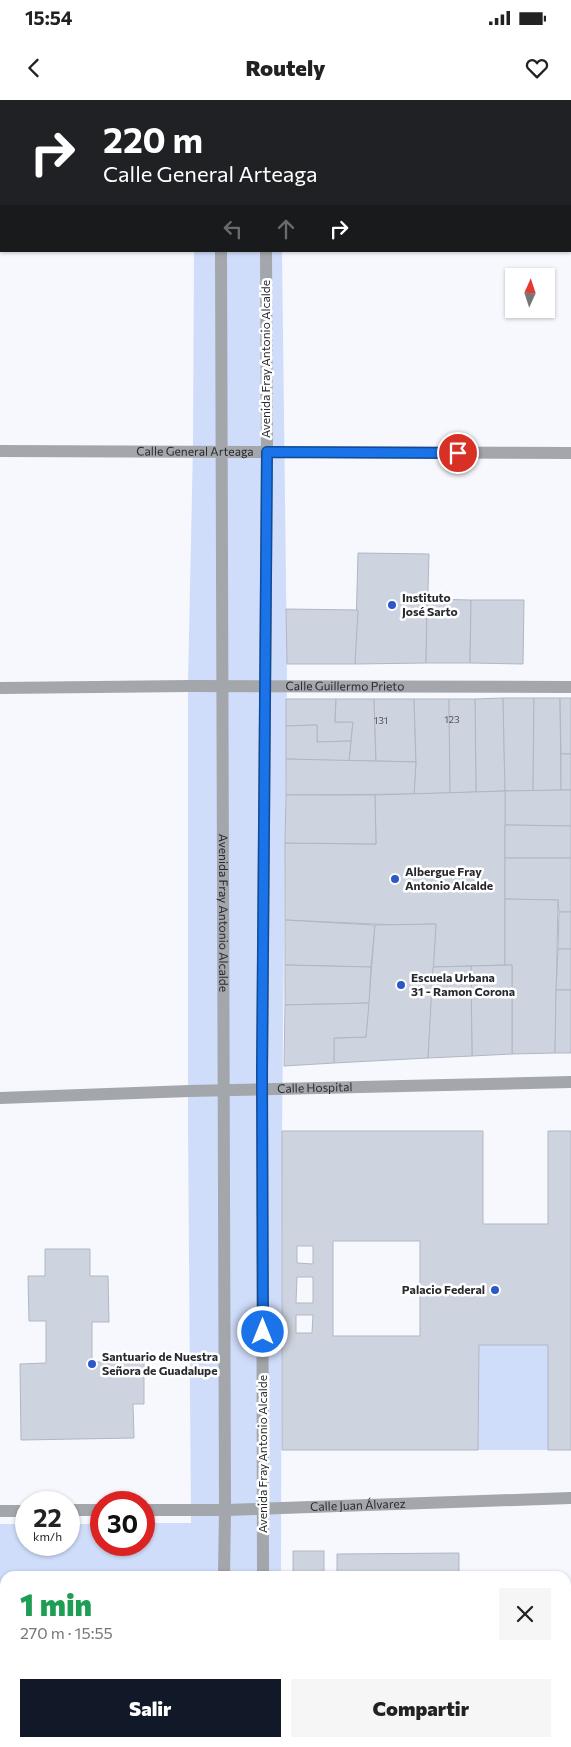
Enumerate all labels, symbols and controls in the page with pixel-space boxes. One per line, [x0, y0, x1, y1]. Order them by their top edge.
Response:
text: 15:54 [25, 6, 72, 29]
icon: back [20, 54, 48, 82]
text: Routely [245, 54, 326, 81]
icon: heart [523, 54, 551, 82]
text: 220 m [103, 117, 203, 160]
icon: right [20, 120, 85, 185]
text: Calle General Arteaga [103, 160, 318, 187]
icon: left [219, 215, 247, 243]
icon: ahead [272, 215, 300, 243]
icon: right [325, 215, 353, 243]
north arrow [505, 268, 555, 318]
map controls [505, 268, 555, 318]
street label: Avenida Fray Antonio Alcalde [258, 280, 272, 438]
pin [437, 432, 479, 474]
icon: arrive [444, 439, 472, 467]
street label: Calle General Arteaga [136, 443, 254, 458]
place label: Instituto José Sarto [402, 590, 458, 619]
marker: Instituto José Sarto [386, 599, 398, 611]
street label: Calle Guillermo Prieto [286, 678, 404, 693]
house number: 123 [444, 713, 460, 725]
house number: 131 [374, 714, 388, 726]
street label: Avenida Fray Antonio Alcalde [217, 834, 231, 992]
place label: Albergue Fray Antonio Alcalde [405, 864, 493, 892]
marker: Albergue Fray Antonio Alcalde [389, 873, 401, 885]
place label: Escuela Urbana 31 - Ramon Corona [411, 970, 515, 998]
marker: Escuela Urbana 31 - Ramon Corona [395, 979, 407, 991]
street label: Calle Hospital [277, 1079, 353, 1095]
place label: Palacio Federal [402, 1282, 485, 1296]
marker: Palacio Federal [489, 1284, 501, 1296]
position arrow [236, 1305, 288, 1357]
place label: Santuario de Nuestra Señora de Guadalupe [102, 1349, 218, 1377]
marker: Santuario de Nuestra Señora de Guadalupe [86, 1358, 98, 1370]
street label: Avenida Fray Antonio Alcalde [255, 1375, 269, 1533]
speed limit sign: 30 [90, 1491, 155, 1556]
street label: Calle Juan Álvarez [310, 1496, 406, 1513]
text: 22 [33, 1502, 62, 1532]
text: km/h [33, 1529, 62, 1543]
text: 1 min [20, 1585, 92, 1622]
button: close [499, 1588, 551, 1640]
text: 270 m · 15:55 [20, 1623, 113, 1642]
button: Salir [20, 1679, 281, 1737]
button: Compartir [291, 1679, 551, 1737]

